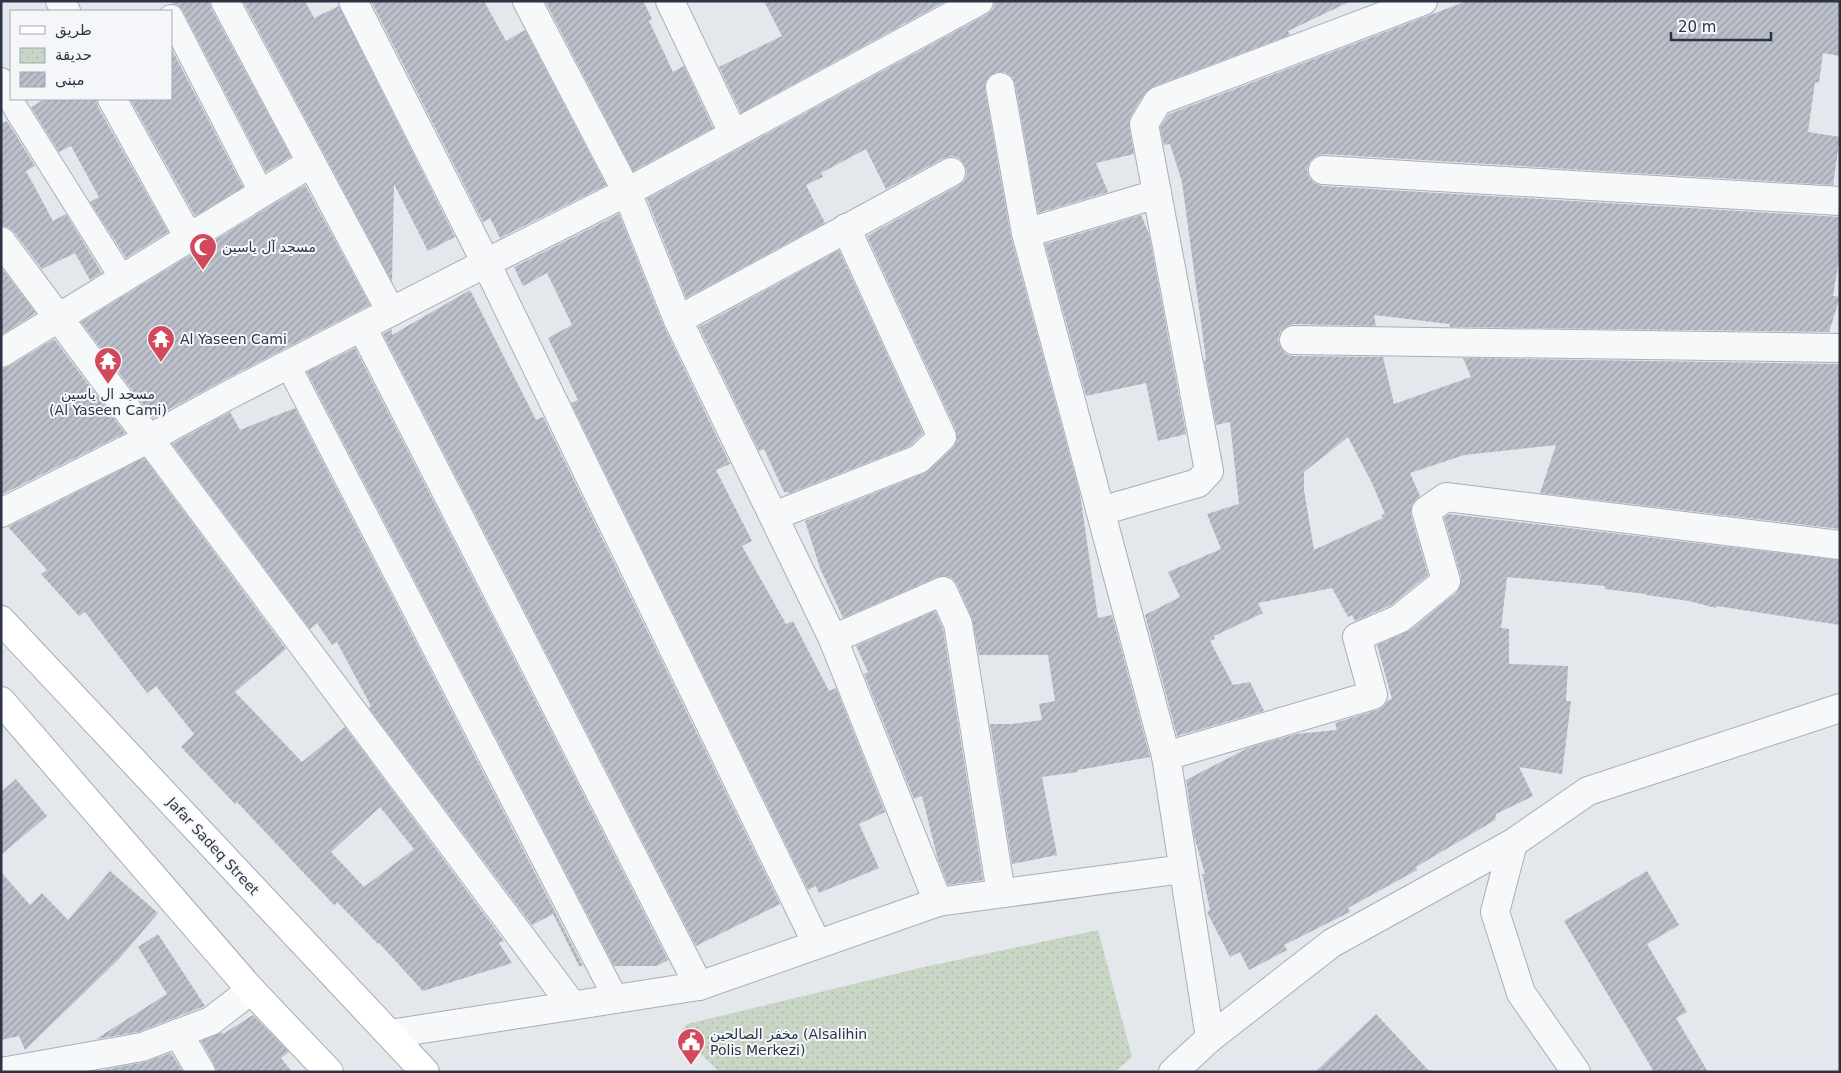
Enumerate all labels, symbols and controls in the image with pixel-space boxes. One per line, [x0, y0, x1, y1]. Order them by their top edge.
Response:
legend [10, 10, 172, 100]
scale bar [1671, 10, 1771, 42]
text: 20 m [1678, 18, 1716, 36]
text: طريق [55, 21, 92, 39]
text: حديقة [55, 46, 92, 64]
text: مبنى [55, 71, 85, 89]
mosque icon: مسجد آل ياسين [188, 232, 218, 271]
place label: مسجد آل ياسين [222, 239, 316, 256]
temple icon: Al Yaseen Cami [146, 324, 176, 363]
place label: Al Yaseen Cami [180, 331, 287, 347]
temple icon: مسجد ال ياسين (Al Yaseen Cami) [93, 346, 123, 385]
place label: مسجد ال ياسين (Al Yaseen Cami) [49, 386, 167, 418]
street label: Jafar Sadeq Street [163, 793, 263, 898]
place label: مخفر الصالحين (Alsalihin Polis Merkezi) [710, 1026, 867, 1058]
public building icon: مخفر الصالحين (Alsalihin Polis Merkezi) [676, 1027, 706, 1066]

